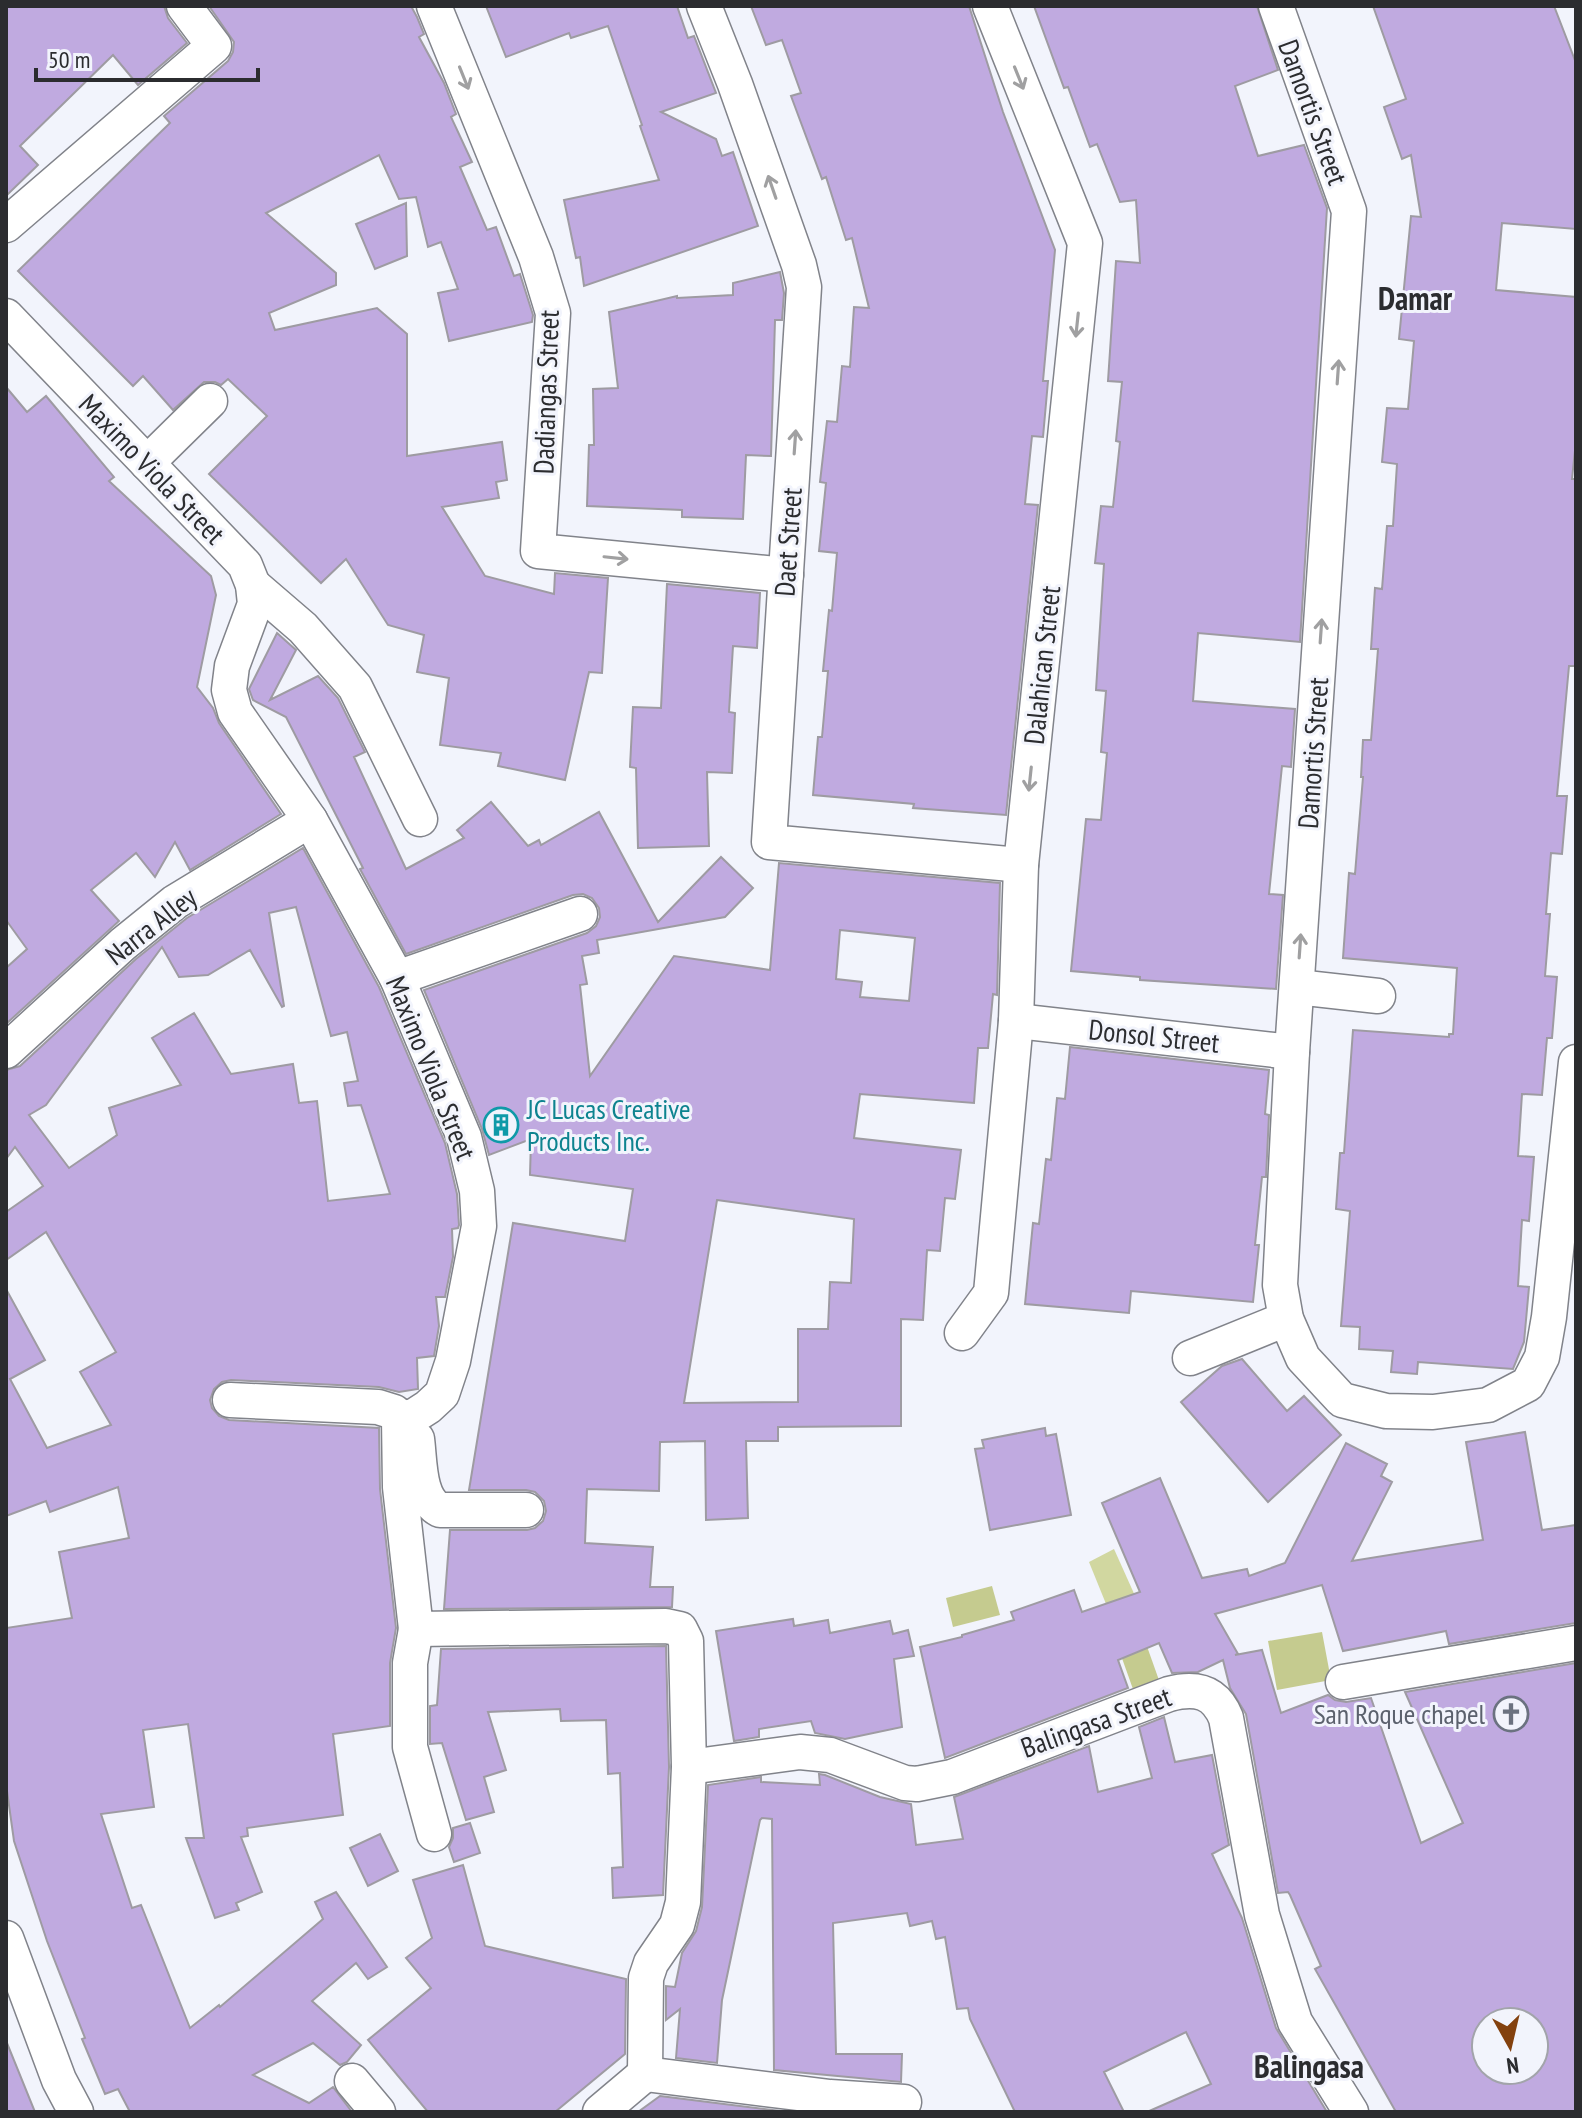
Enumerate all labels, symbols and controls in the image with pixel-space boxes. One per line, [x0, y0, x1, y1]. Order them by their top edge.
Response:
scale bar [36, 32, 258, 82]
street label: Damortis Street [1270, 34, 1357, 190]
text: 50 m [48, 44, 90, 75]
one-way arrow [457, 65, 472, 90]
one-way arrow [1013, 65, 1027, 90]
one-way arrow [763, 175, 778, 200]
district label: Damar [1378, 277, 1453, 319]
street label: Dadiangas Street [524, 309, 567, 475]
one-way arrow [1069, 311, 1084, 338]
one-way arrow [1331, 359, 1346, 386]
street label: Maximo Viola Street [71, 386, 234, 552]
one-way arrow [788, 429, 803, 456]
street label: Daet Street [765, 486, 810, 598]
one-way arrow [602, 551, 629, 566]
street label: Dalahican Street [1015, 583, 1068, 746]
one-way arrow [1314, 618, 1329, 645]
street label: Damortis Street [1289, 676, 1336, 830]
one-way arrow [1023, 765, 1038, 792]
street label: Narra Alley [98, 878, 204, 973]
one-way arrow [1293, 933, 1308, 960]
street label: Maximo Viola Street [378, 970, 485, 1165]
street label: Donsol Street [1087, 1010, 1221, 1061]
place label: JC Lucas Creative Products Inc. [526, 1090, 691, 1159]
building icon: JC Lucas Creative Products Inc. [482, 1106, 520, 1144]
street label: Balingasa Street [1016, 1677, 1176, 1766]
place label: San Roque chapel [1314, 1695, 1485, 1732]
church icon: San Roque chapel [1492, 1695, 1530, 1733]
north arrow [1470, 2006, 1550, 2086]
district label: Balingasa [1254, 2045, 1364, 2087]
text: N [1505, 2051, 1521, 2080]

